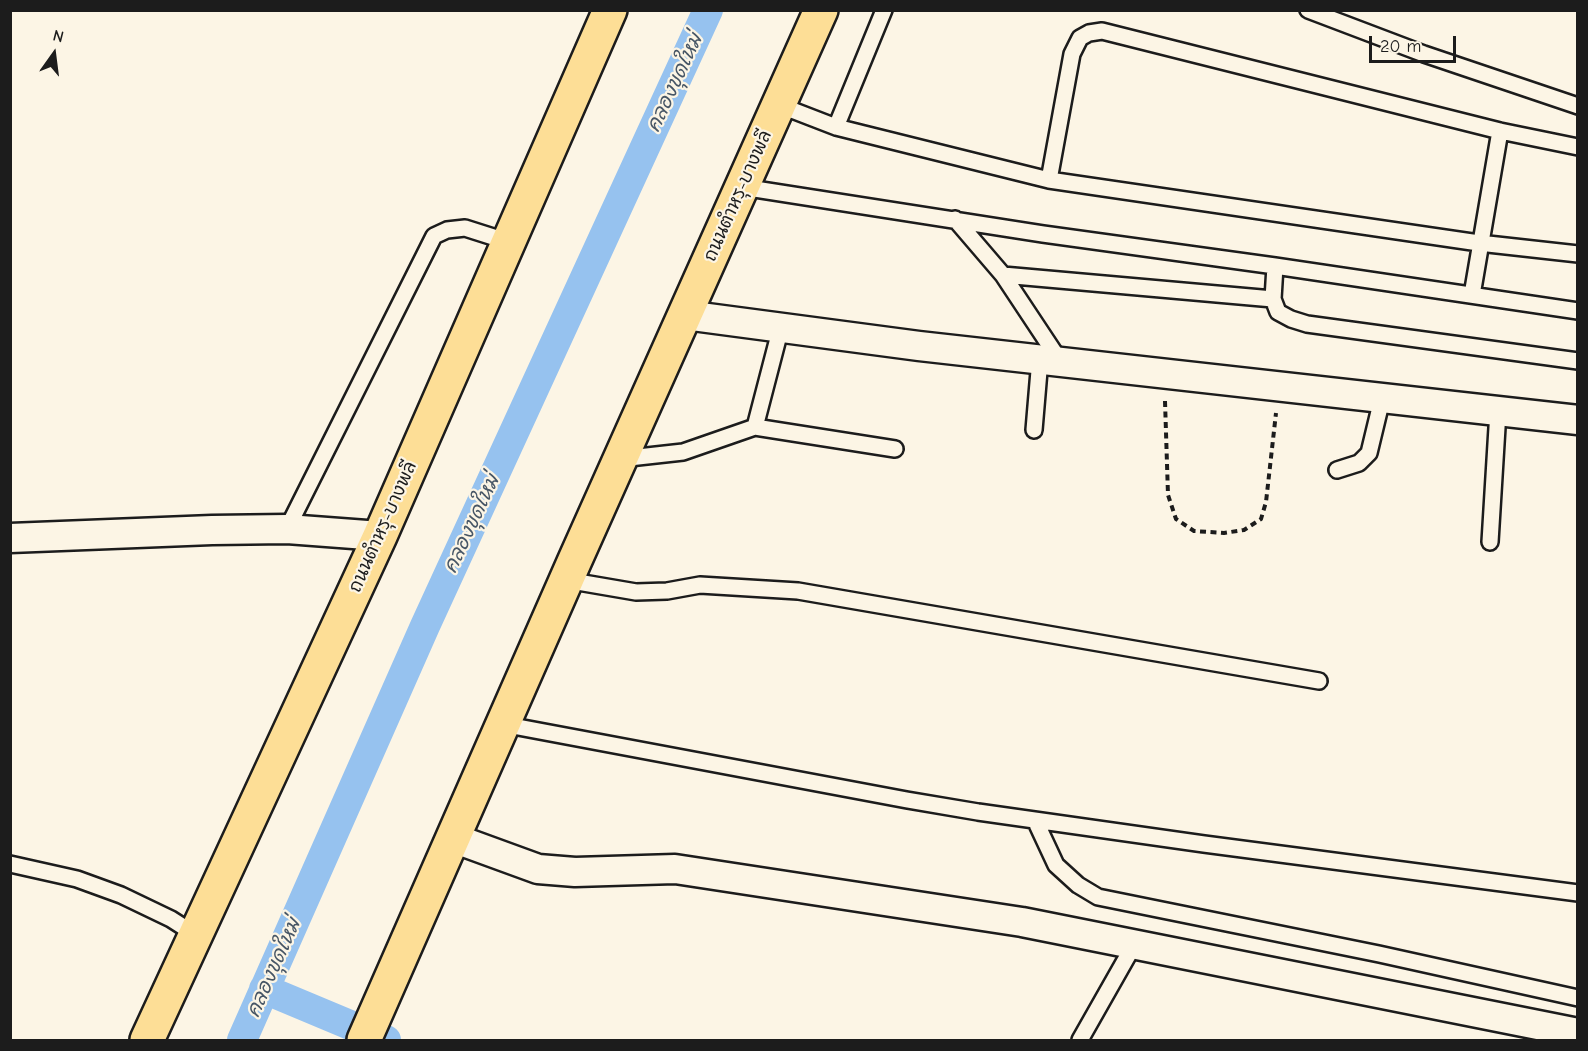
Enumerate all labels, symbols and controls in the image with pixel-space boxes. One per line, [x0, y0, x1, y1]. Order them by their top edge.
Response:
north arrow [24, 24, 84, 84]
scale bar [1372, 24, 1459, 62]
text: N [51, 27, 66, 47]
water label: คลองขุดใหม่ [642, 30, 708, 136]
text: 20 m [1380, 36, 1421, 57]
street label: ถนนตำหรุ-บางพลี [699, 127, 777, 265]
street label: ถนนตำหรุ-บางพลี [344, 458, 422, 596]
water label: คลองขุดใหม่ [439, 471, 505, 577]
water label: คลองขุดใหม่ [242, 915, 306, 1021]

